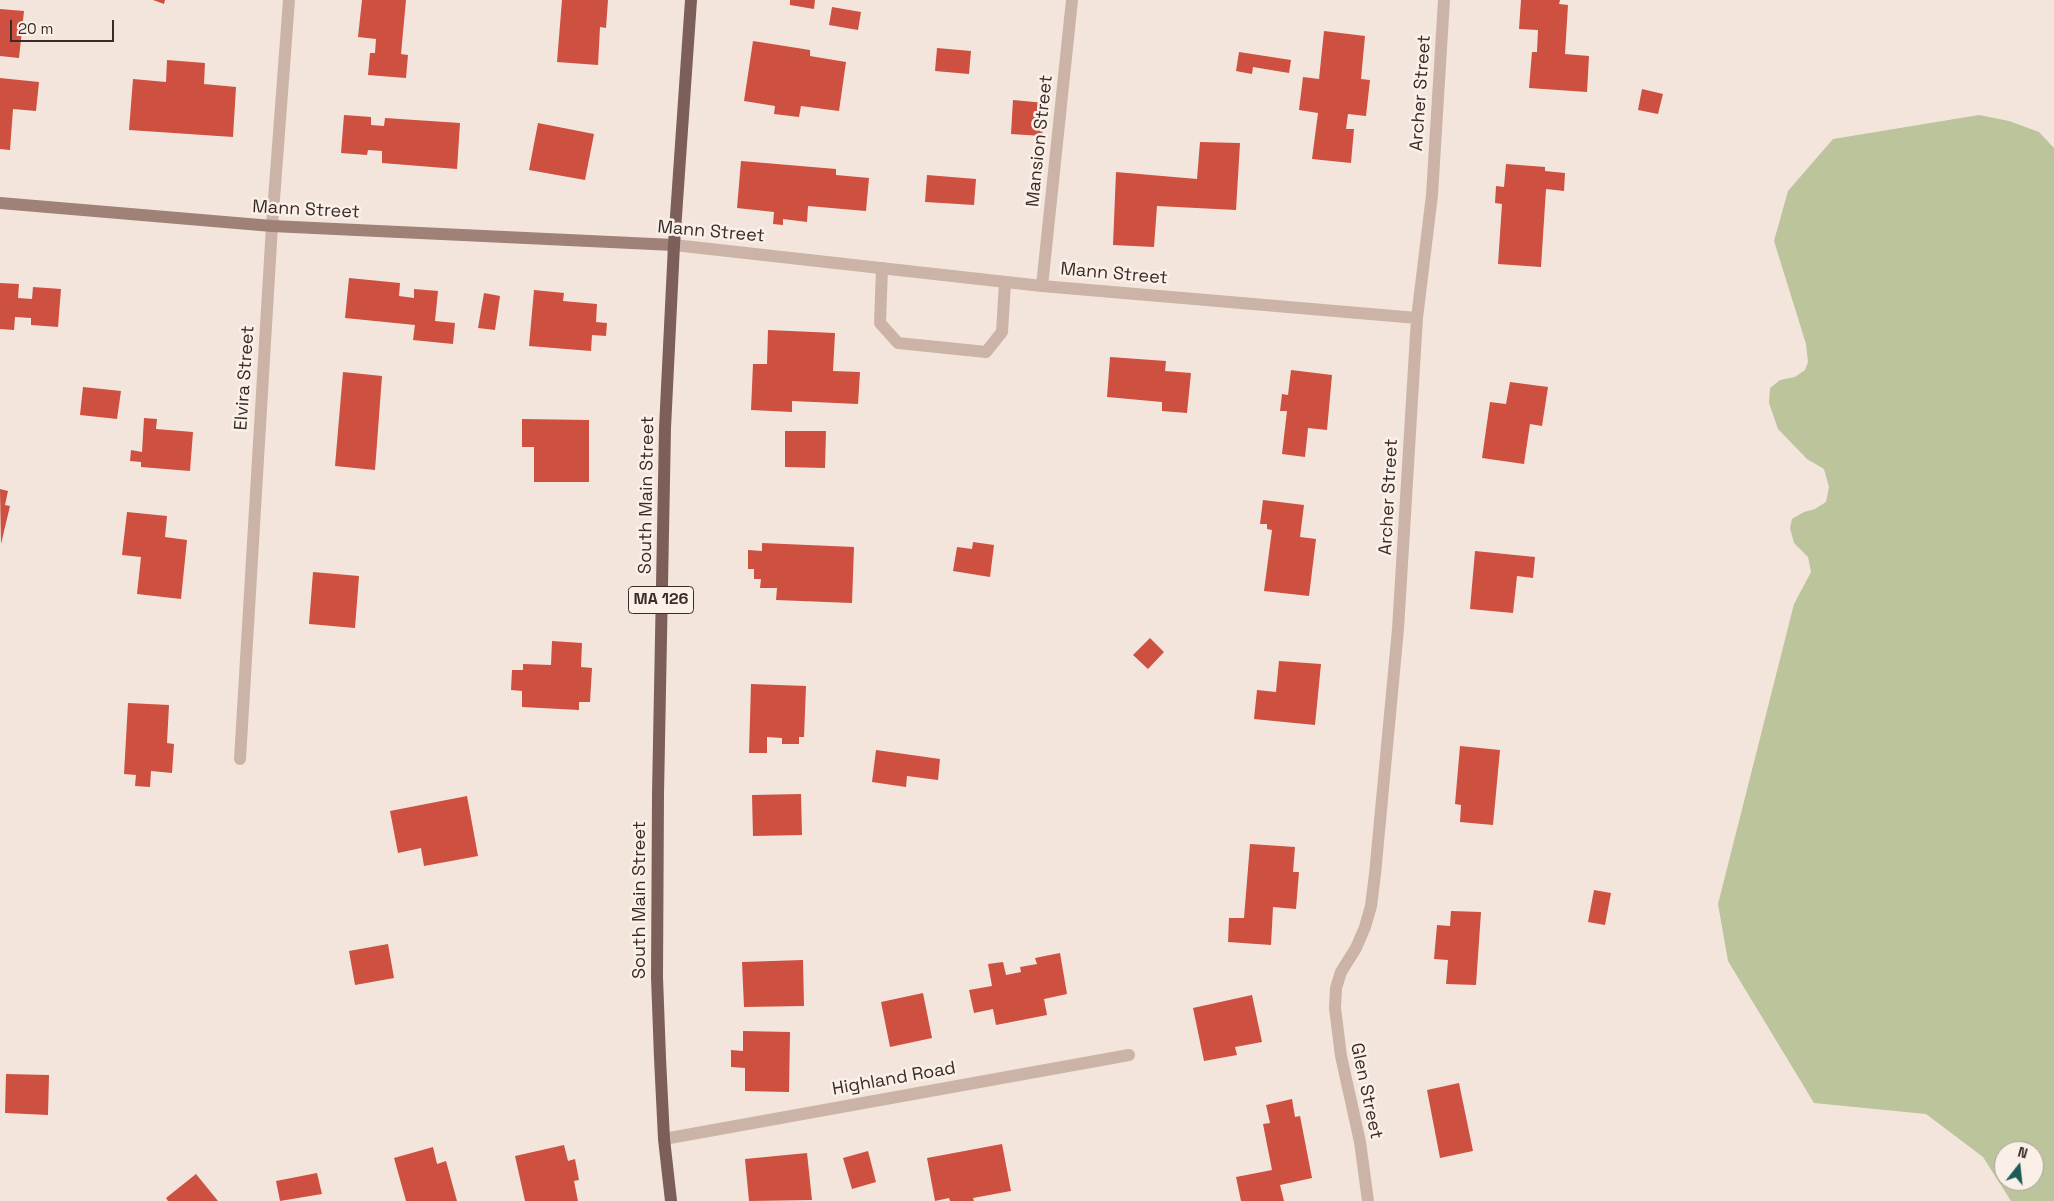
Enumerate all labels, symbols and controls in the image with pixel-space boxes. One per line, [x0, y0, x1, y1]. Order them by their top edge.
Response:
scale bar [12, 10, 116, 42]
text: 20 m [18, 19, 53, 38]
street label: Archer Street [1406, 34, 1436, 152]
street label: Mansion Street [1022, 74, 1058, 208]
street label: Mann Street [252, 196, 360, 224]
street label: Mann Street [656, 217, 766, 247]
street label: Mann Street [1059, 259, 1169, 289]
street label: Elvira Street [231, 325, 259, 431]
street label: South Main Street [635, 416, 659, 574]
street label: Archer Street [1375, 438, 1403, 556]
road number: MA 126 [628, 586, 694, 614]
street label: South Main Street [629, 821, 651, 979]
street label: Glen Street [1345, 1041, 1387, 1141]
street label: Highland Road [831, 1058, 957, 1100]
north arrow [1994, 1141, 2044, 1191]
text: N [2016, 1143, 2030, 1162]

